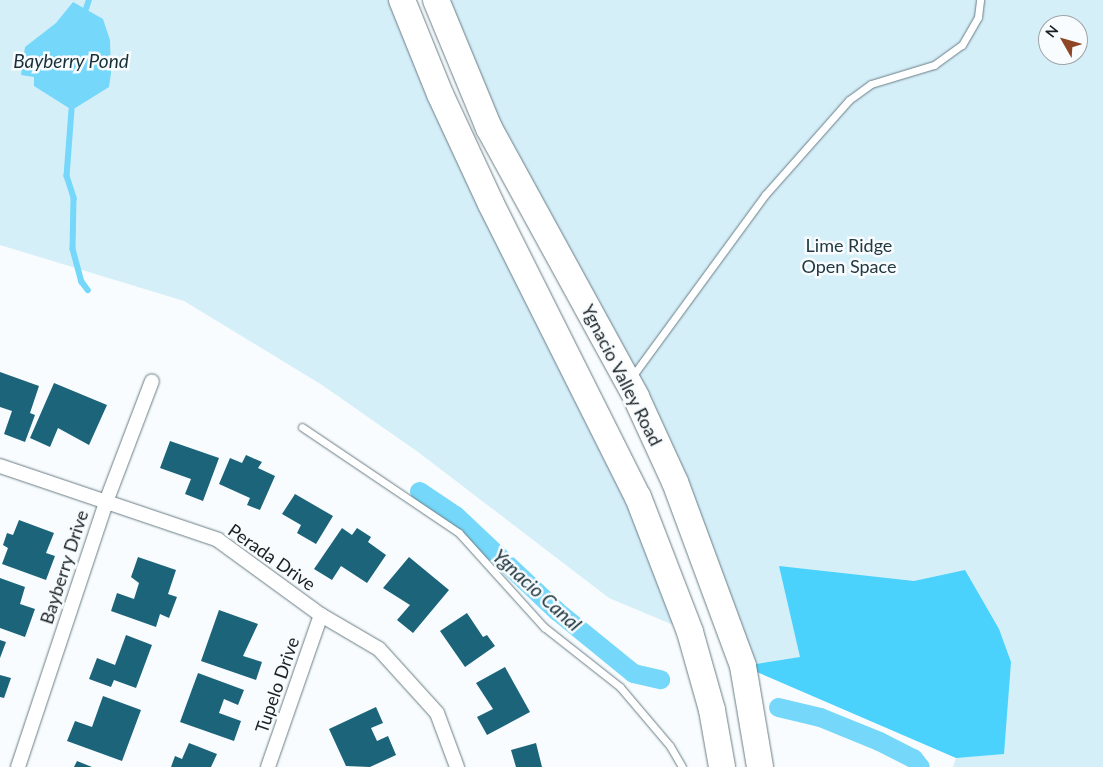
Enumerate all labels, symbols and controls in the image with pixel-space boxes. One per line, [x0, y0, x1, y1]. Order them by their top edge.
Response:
north arrow [1038, 15, 1088, 65]
text: N [1042, 22, 1062, 41]
water label: Bayberry Pond [13, 50, 129, 72]
park label: Lime Ridge Open Space [801, 235, 897, 278]
street label: Ygnacio Valley Road [577, 300, 667, 450]
street label: Bayberry Drive [35, 507, 93, 627]
street label: Perada Drive [224, 519, 320, 595]
water label: Ygnacio Canal [488, 544, 586, 636]
street label: Tupelo Drive [250, 634, 304, 736]

